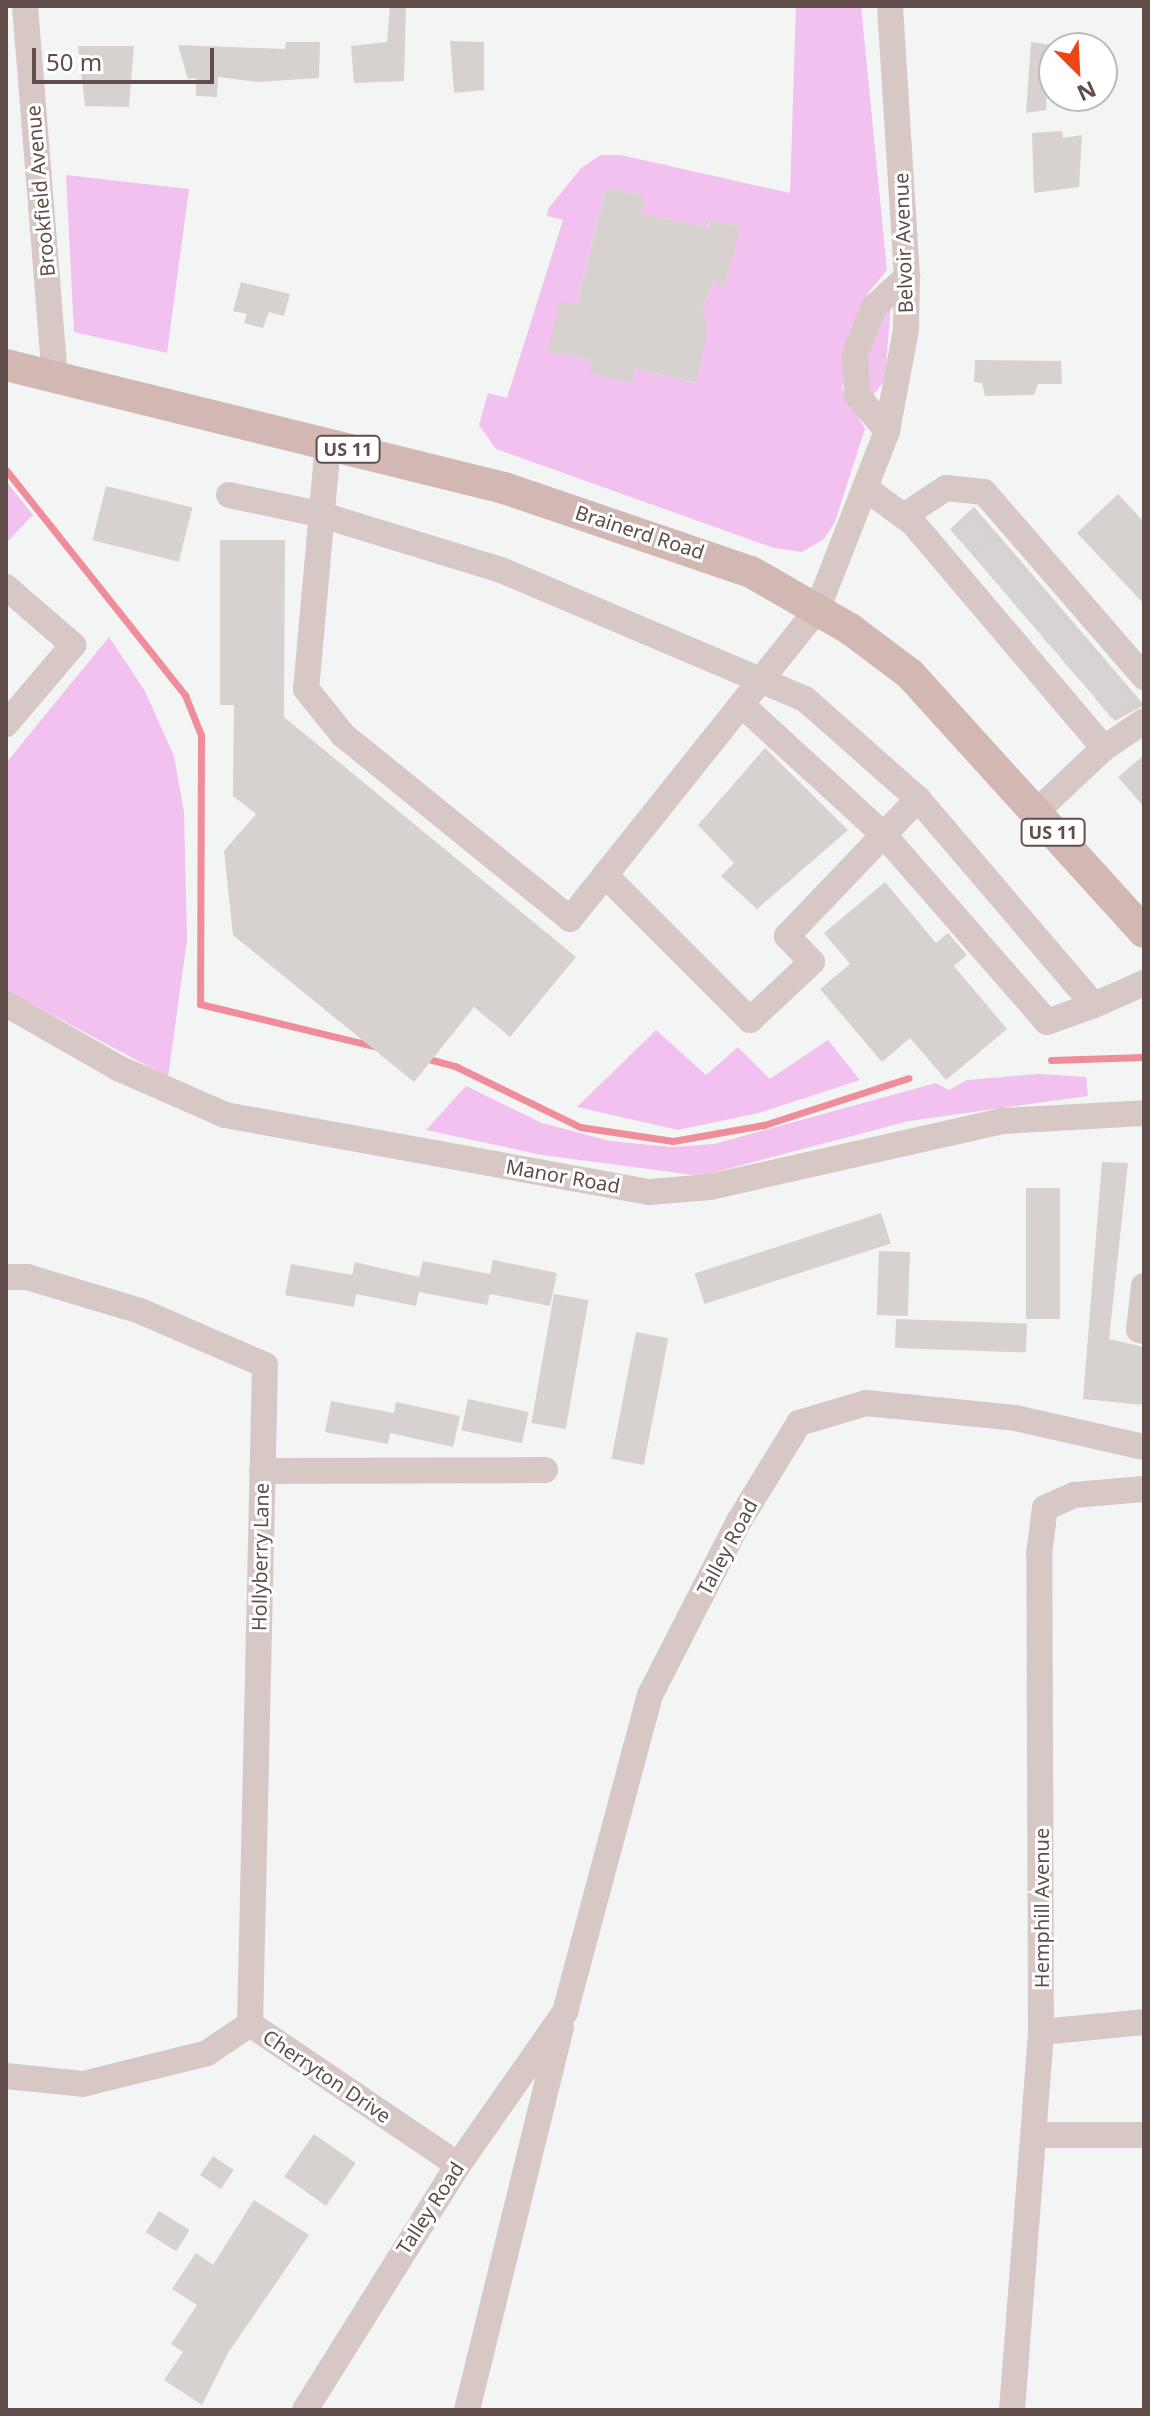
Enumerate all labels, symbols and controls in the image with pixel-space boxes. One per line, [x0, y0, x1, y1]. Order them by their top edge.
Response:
scale bar [36, 32, 218, 82]
north arrow [1038, 32, 1118, 112]
text: 50 m [46, 45, 102, 78]
text: N [1073, 75, 1101, 109]
street label: Brookfield Avenue [21, 104, 59, 278]
street label: Belvoir Avenue [889, 172, 917, 314]
road number: US 11 [314, 435, 382, 463]
street label: Brainerd Road [572, 500, 708, 564]
road number: US 11 [1019, 818, 1087, 846]
street label: Manor Road [504, 1154, 622, 1198]
street label: Hollyberry Lane [247, 1483, 273, 1631]
street label: Talley Road [692, 1495, 762, 1599]
street label: Hemphill Avenue [1029, 1828, 1053, 1988]
street label: Cherryton Drive [258, 2024, 396, 2128]
street label: Talley Road [391, 2157, 469, 2259]

